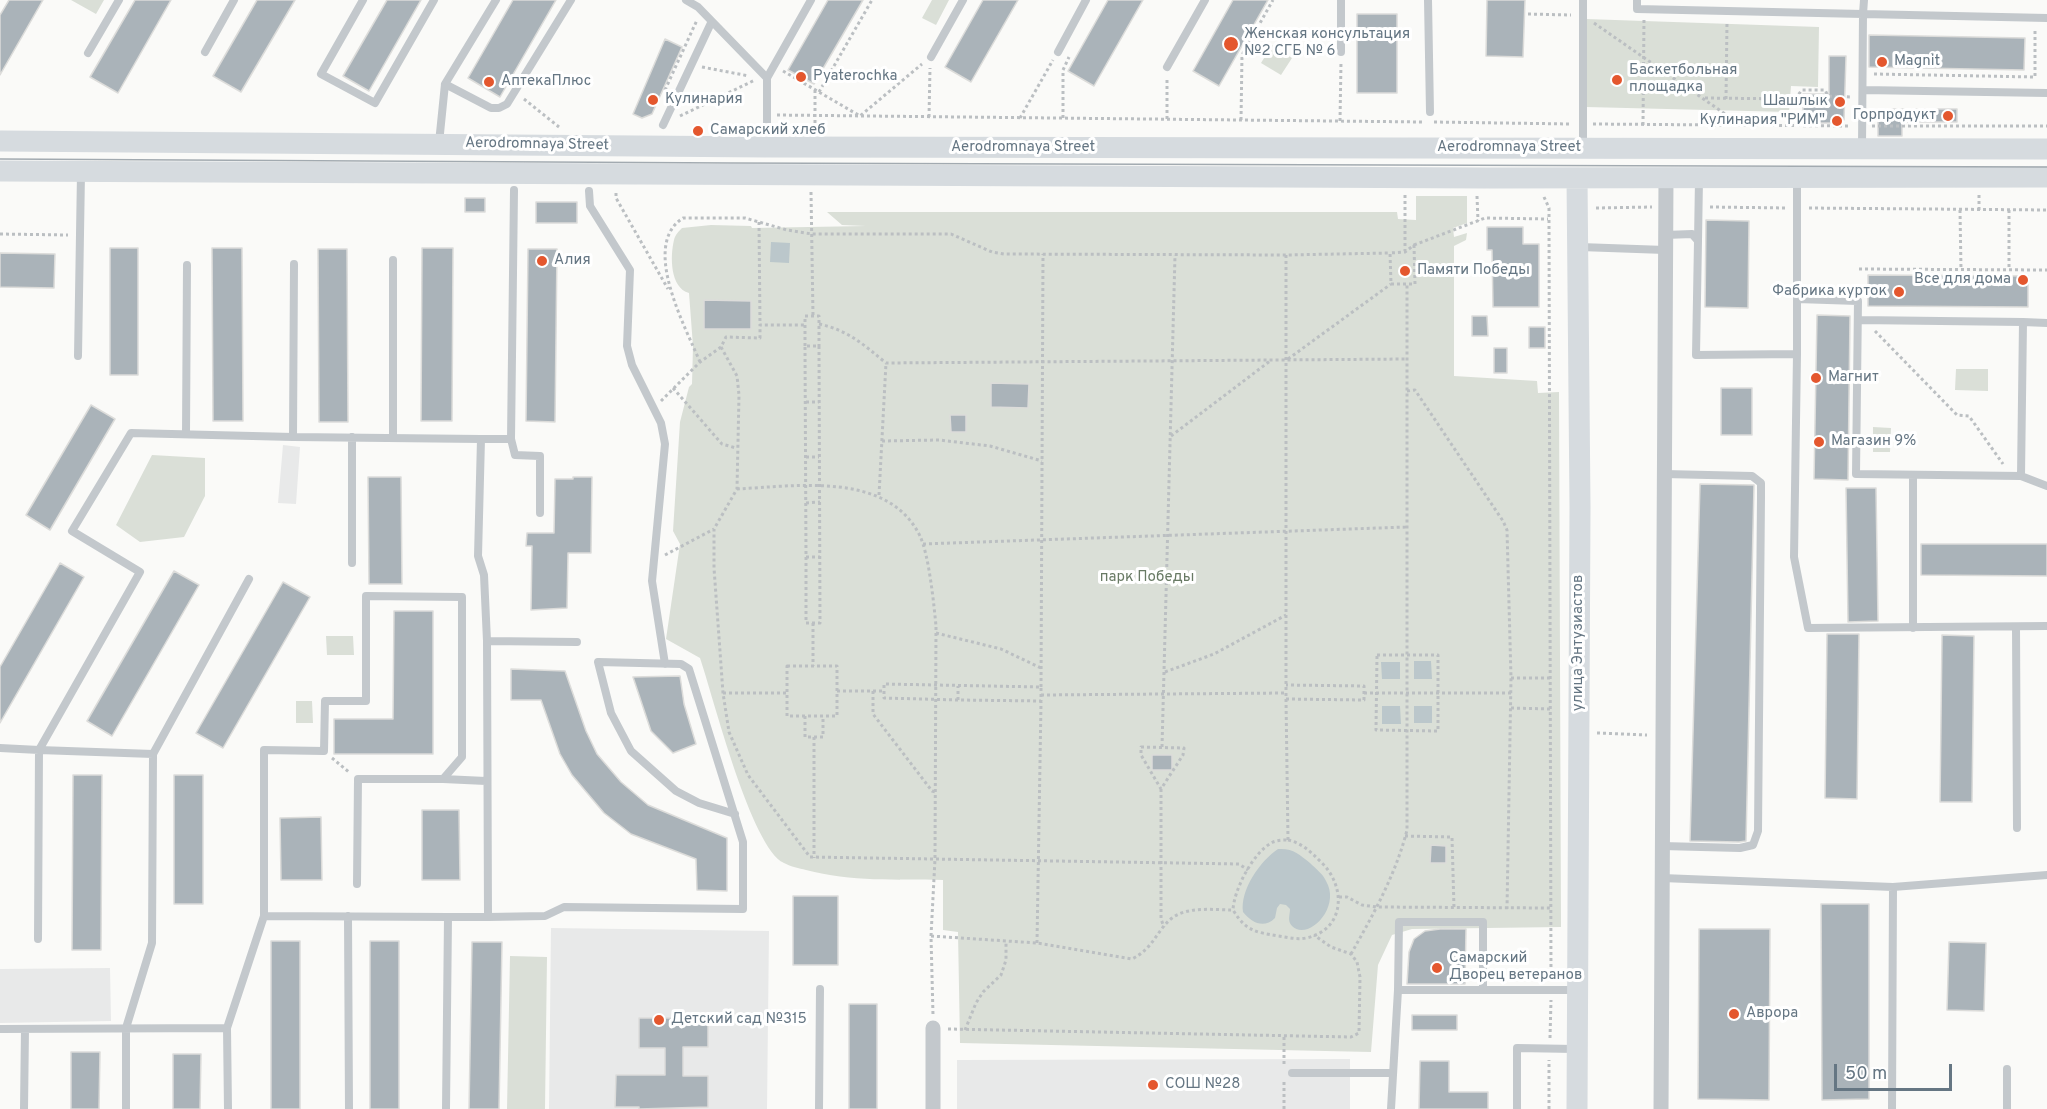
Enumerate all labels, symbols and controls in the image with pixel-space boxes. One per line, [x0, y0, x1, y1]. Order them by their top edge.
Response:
place label: Женская консультация №2 СГБ № 6 [1244, 26, 1410, 61]
marker: Женская консультация №2 СГБ № 6 [1222, 35, 1240, 53]
place label: Magnit [1894, 53, 1940, 71]
marker: Magnit [1875, 55, 1889, 69]
place label: Баскетбольная площадка [1629, 62, 1737, 97]
place label: Pyaterochka [813, 68, 897, 86]
marker: Pyaterochka [794, 70, 808, 84]
place label: АптекаПлюс [501, 73, 591, 91]
marker: Баскетбольная площадка [1610, 73, 1624, 87]
marker: АптекаПлюс [482, 75, 496, 89]
place label: Кулинария [665, 91, 743, 109]
marker: Кулинария [646, 93, 660, 107]
place label: Шашлык [1763, 93, 1828, 111]
marker: Шашлык [1833, 95, 1847, 109]
place label: Горпродукт [1853, 107, 1936, 125]
marker: Горпродукт [1941, 109, 1955, 123]
place label: Кулинария "РИМ" [1700, 112, 1825, 130]
marker: Кулинария "РИМ" [1830, 114, 1844, 128]
place label: Самарский хлеб [710, 122, 826, 140]
marker: Самарский хлеб [691, 124, 705, 138]
street label: Aerodromnaya Street [465, 135, 609, 155]
street label: Aerodromnaya Street [951, 139, 1095, 157]
street label: Aerodromnaya Street [1437, 139, 1581, 157]
place label: Алия [554, 252, 591, 270]
marker: Алия [535, 254, 549, 268]
place label: Памяти Победы [1417, 262, 1530, 280]
marker: Памяти Победы [1398, 264, 1412, 278]
place label: Все для дома [1914, 271, 2011, 289]
marker: Все для дома [2016, 273, 2030, 287]
place label: Фабрика курток [1772, 283, 1887, 301]
marker: Фабрика курток [1892, 285, 1906, 299]
place label: Магнит [1828, 369, 1879, 387]
marker: Магнит [1809, 371, 1823, 385]
place label: Магазин 9% [1831, 433, 1916, 451]
marker: Магазин 9% [1812, 435, 1826, 449]
park label: парк Победы [1100, 569, 1194, 587]
street label: улица Энтузиастов [1570, 575, 1588, 711]
place label: Самарский Дворец ветеранов [1449, 950, 1582, 985]
marker: Самарский Дворец ветеранов [1430, 961, 1444, 975]
place label: Аврора [1746, 1005, 1798, 1023]
marker: Аврора [1727, 1007, 1741, 1021]
place label: Детский сад №315 [671, 1011, 807, 1029]
marker: Детский сад №315 [652, 1013, 666, 1027]
scale bar [1837, 1052, 1956, 1090]
text: 50 m [1845, 1063, 1887, 1086]
place label: СОШ №28 [1165, 1076, 1240, 1094]
marker: СОШ №28 [1146, 1078, 1160, 1092]

